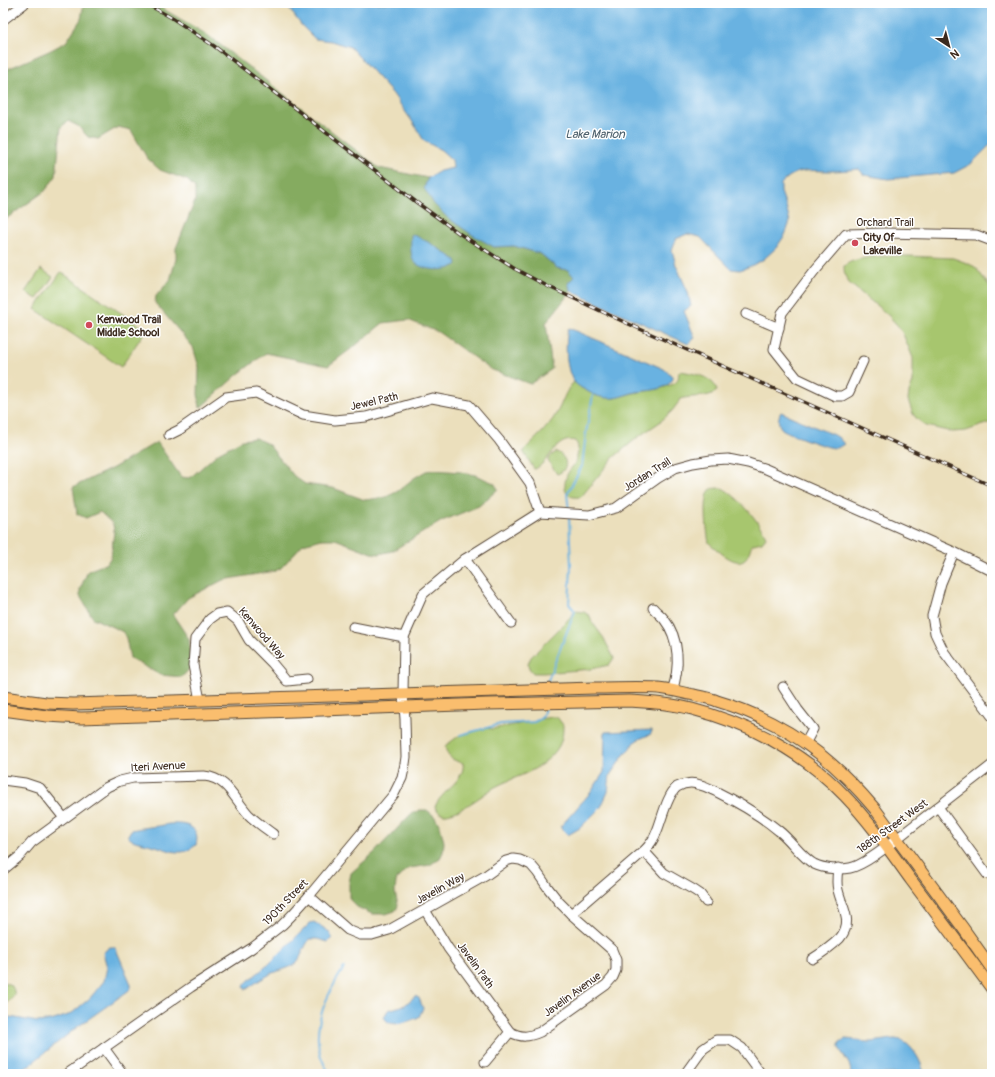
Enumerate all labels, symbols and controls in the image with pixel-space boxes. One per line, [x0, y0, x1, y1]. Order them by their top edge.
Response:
north arrow [929, 26, 969, 66]
text: N [947, 46, 961, 61]
water label: Lake Marion [565, 127, 626, 142]
street label: Orchard Trail [856, 216, 914, 229]
place label: City Of Lakeville [863, 231, 902, 257]
marker: City Of Lakeville [850, 238, 860, 248]
place label: Kenwood Trail Middle School [97, 313, 162, 339]
marker: Kenwood Trail Middle School [84, 320, 94, 330]
street label: Jewel Path [349, 390, 399, 413]
street label: Jordan Trail [621, 455, 673, 494]
street label: Kenwood Way [236, 605, 288, 662]
street label: Iteri Avenue [130, 759, 186, 774]
street label: 188th Street West [855, 796, 930, 856]
street label: Javelin Way [414, 870, 467, 907]
street label: 190th Street [260, 876, 311, 928]
street label: Javelin Path [455, 940, 497, 991]
street label: Javelin Avenue [541, 969, 604, 1020]

